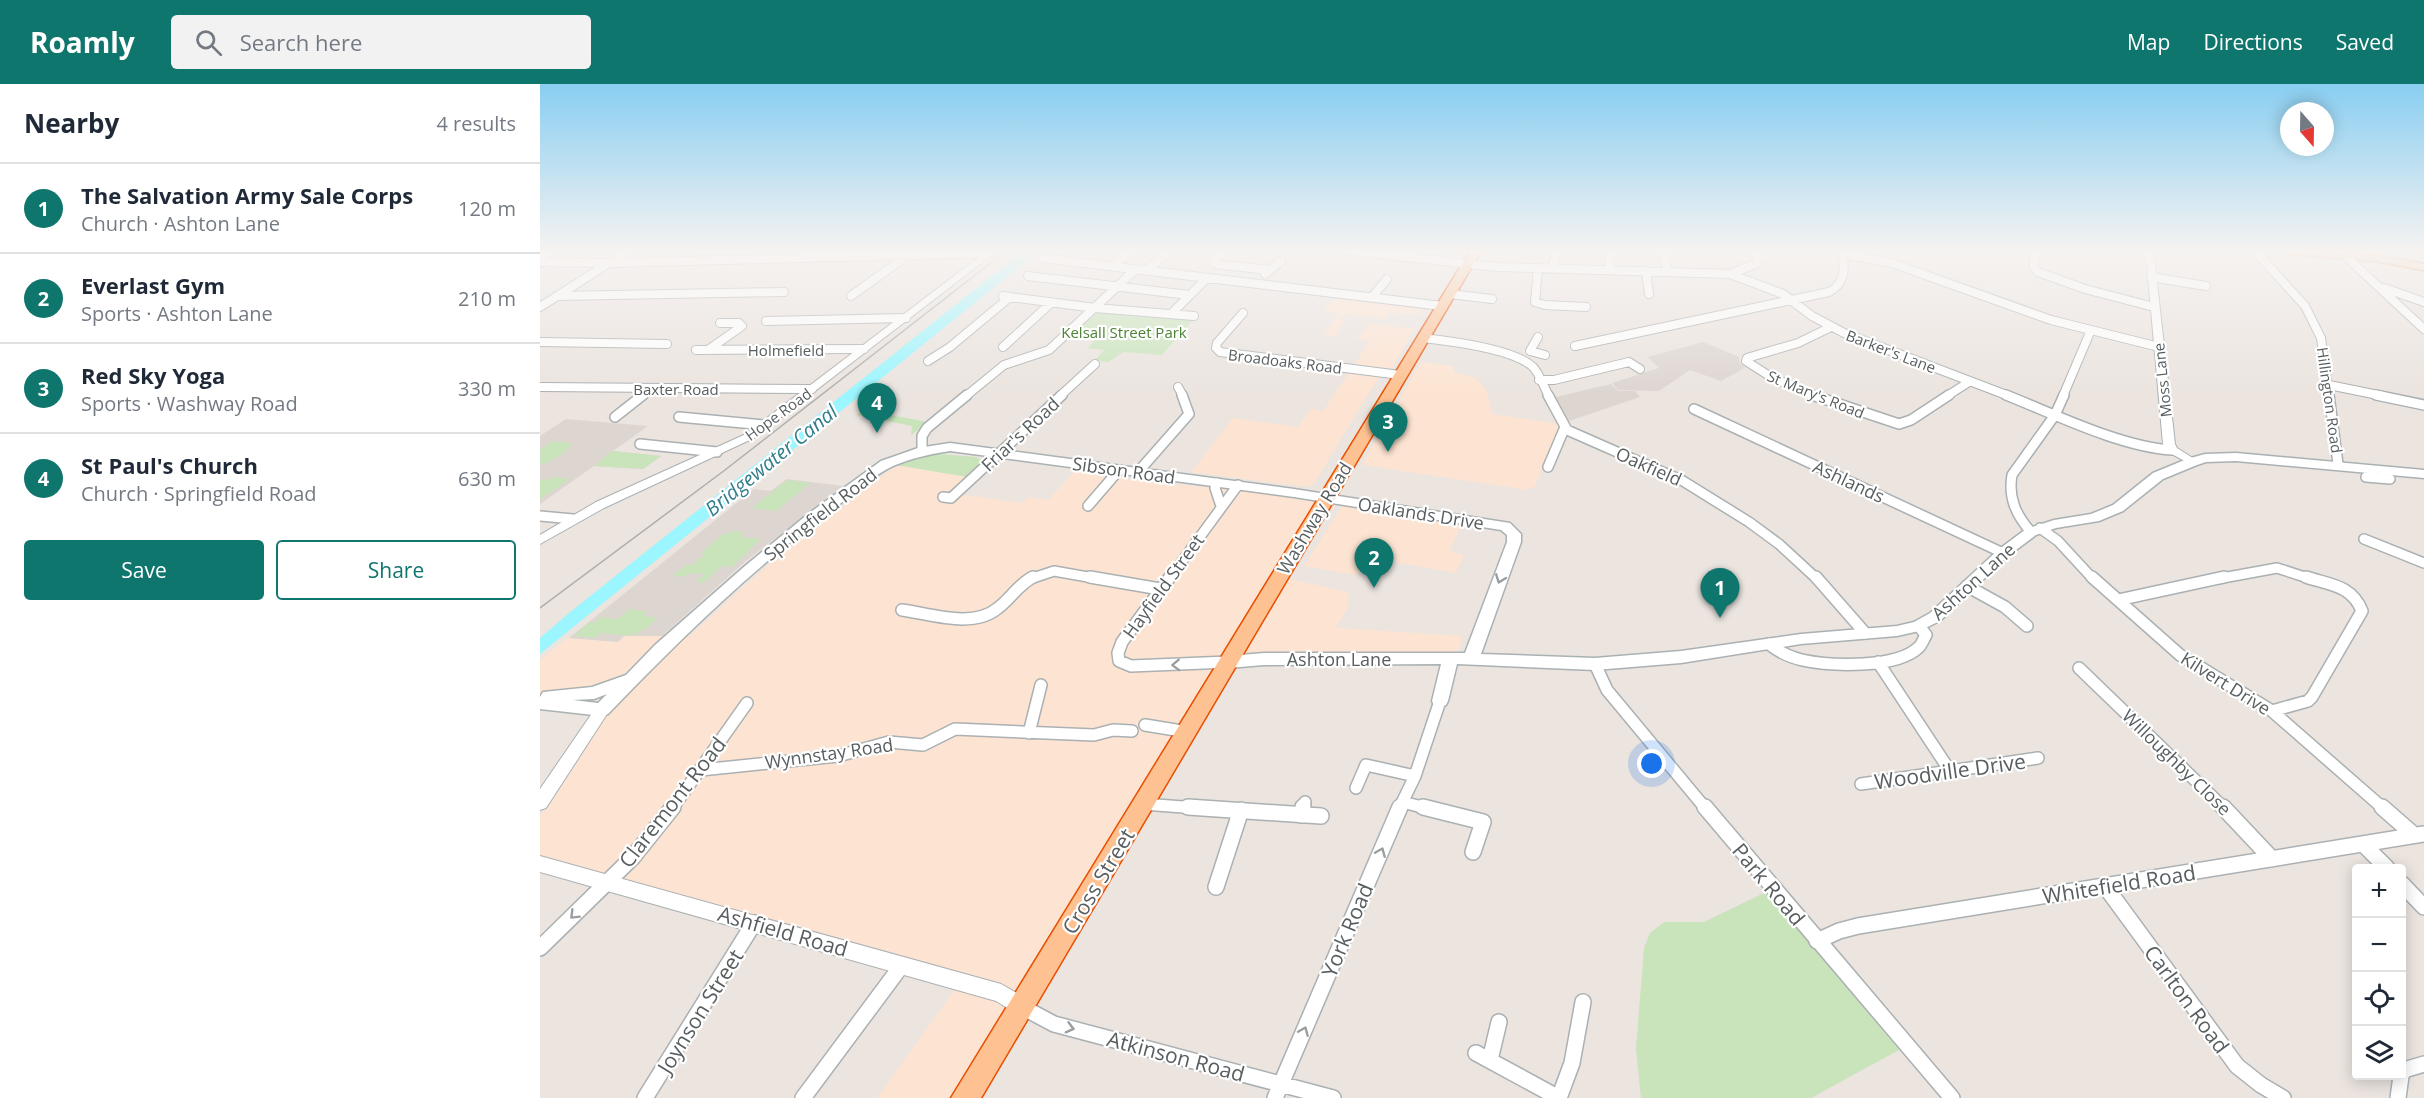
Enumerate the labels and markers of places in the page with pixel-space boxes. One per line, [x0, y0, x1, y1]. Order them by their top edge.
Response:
pin: 4 [858, 384, 896, 433]
pin: 3 [1368, 402, 1408, 452]
pin: 2 [1354, 538, 1394, 588]
pin: 1 [1700, 568, 1740, 618]

